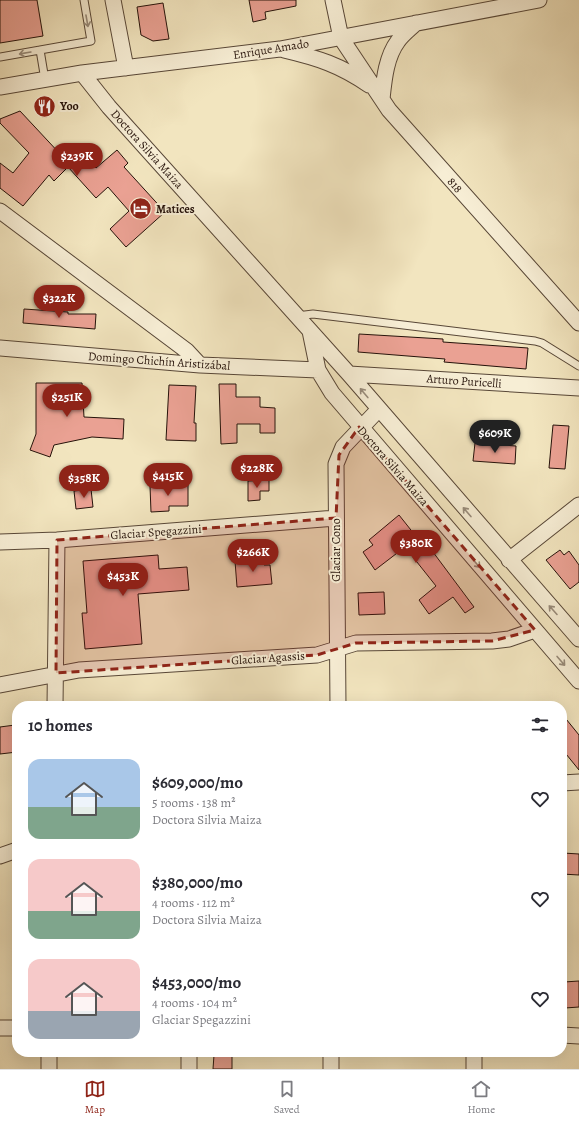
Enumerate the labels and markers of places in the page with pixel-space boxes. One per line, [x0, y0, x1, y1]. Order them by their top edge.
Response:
restaurant icon: Yoo [32, 93, 58, 119]
place label: Yoo [59, 98, 79, 114]
pin: $239K [49, 143, 105, 177]
hotel icon: Matices [127, 196, 153, 222]
place label: Matices [156, 201, 195, 217]
pin: $322K [31, 285, 87, 319]
pin: $251K [39, 384, 95, 418]
pin: $609K [467, 420, 523, 454]
pin: $228K [229, 455, 285, 489]
pin: $415K [140, 463, 196, 497]
pin: $358K [56, 465, 112, 499]
pin: $380K [388, 530, 444, 564]
pin: $266K [225, 539, 281, 573]
pin: $453K [95, 563, 151, 597]

